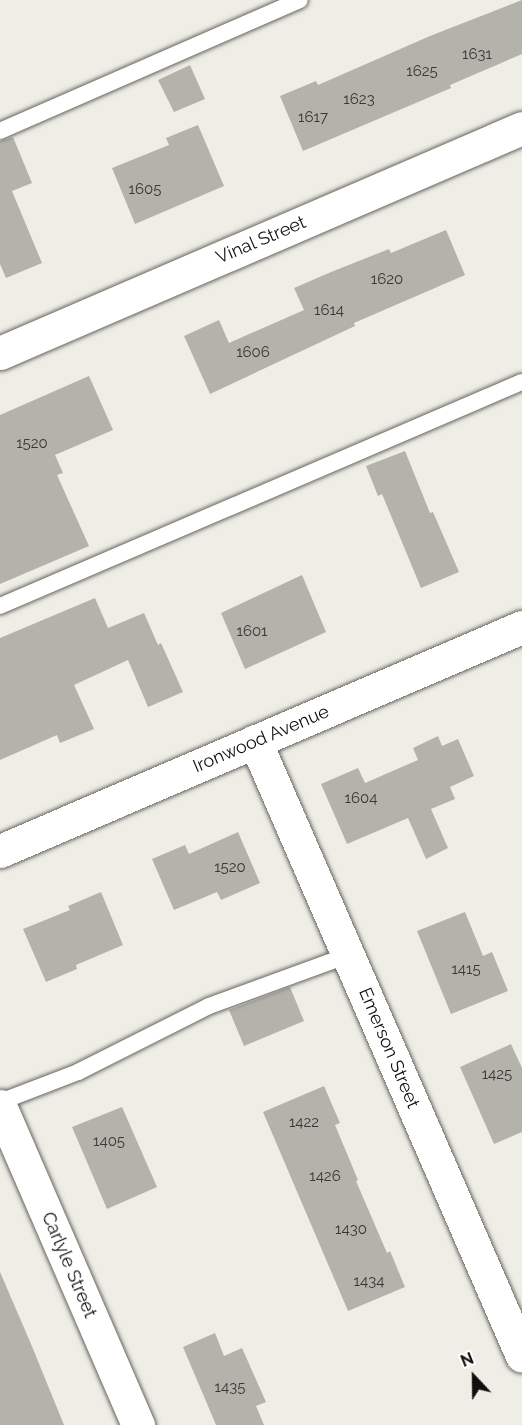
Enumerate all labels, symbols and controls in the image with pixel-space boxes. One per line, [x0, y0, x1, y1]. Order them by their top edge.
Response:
house number: 1631 [462, 46, 492, 64]
house number: 1625 [406, 63, 438, 81]
house number: 1623 [343, 91, 375, 109]
house number: 1617 [298, 109, 328, 127]
house number: 1605 [129, 181, 161, 199]
street label: Vinal Street [213, 211, 309, 269]
house number: 1620 [371, 271, 403, 289]
house number: 1614 [314, 302, 344, 320]
house number: 1606 [236, 344, 270, 362]
house number: 1520 [16, 435, 48, 453]
house number: 1601 [236, 623, 268, 641]
street label: Ironwood Avenue [190, 701, 332, 777]
house number: 1604 [345, 790, 377, 808]
house number: 1520 [214, 859, 246, 877]
house number: 1415 [451, 961, 481, 979]
street label: Emerson Street [354, 985, 424, 1111]
house number: 1425 [482, 1066, 512, 1084]
house number: 1422 [289, 1114, 319, 1132]
house number: 1405 [93, 1133, 125, 1151]
house number: 1426 [309, 1168, 341, 1186]
street label: Carlyle Street [37, 1209, 101, 1321]
house number: 1430 [335, 1221, 367, 1239]
house number: 1434 [354, 1273, 384, 1291]
north arrow [444, 1347, 504, 1407]
text: N [458, 1349, 476, 1371]
house number: 1435 [215, 1379, 245, 1397]

